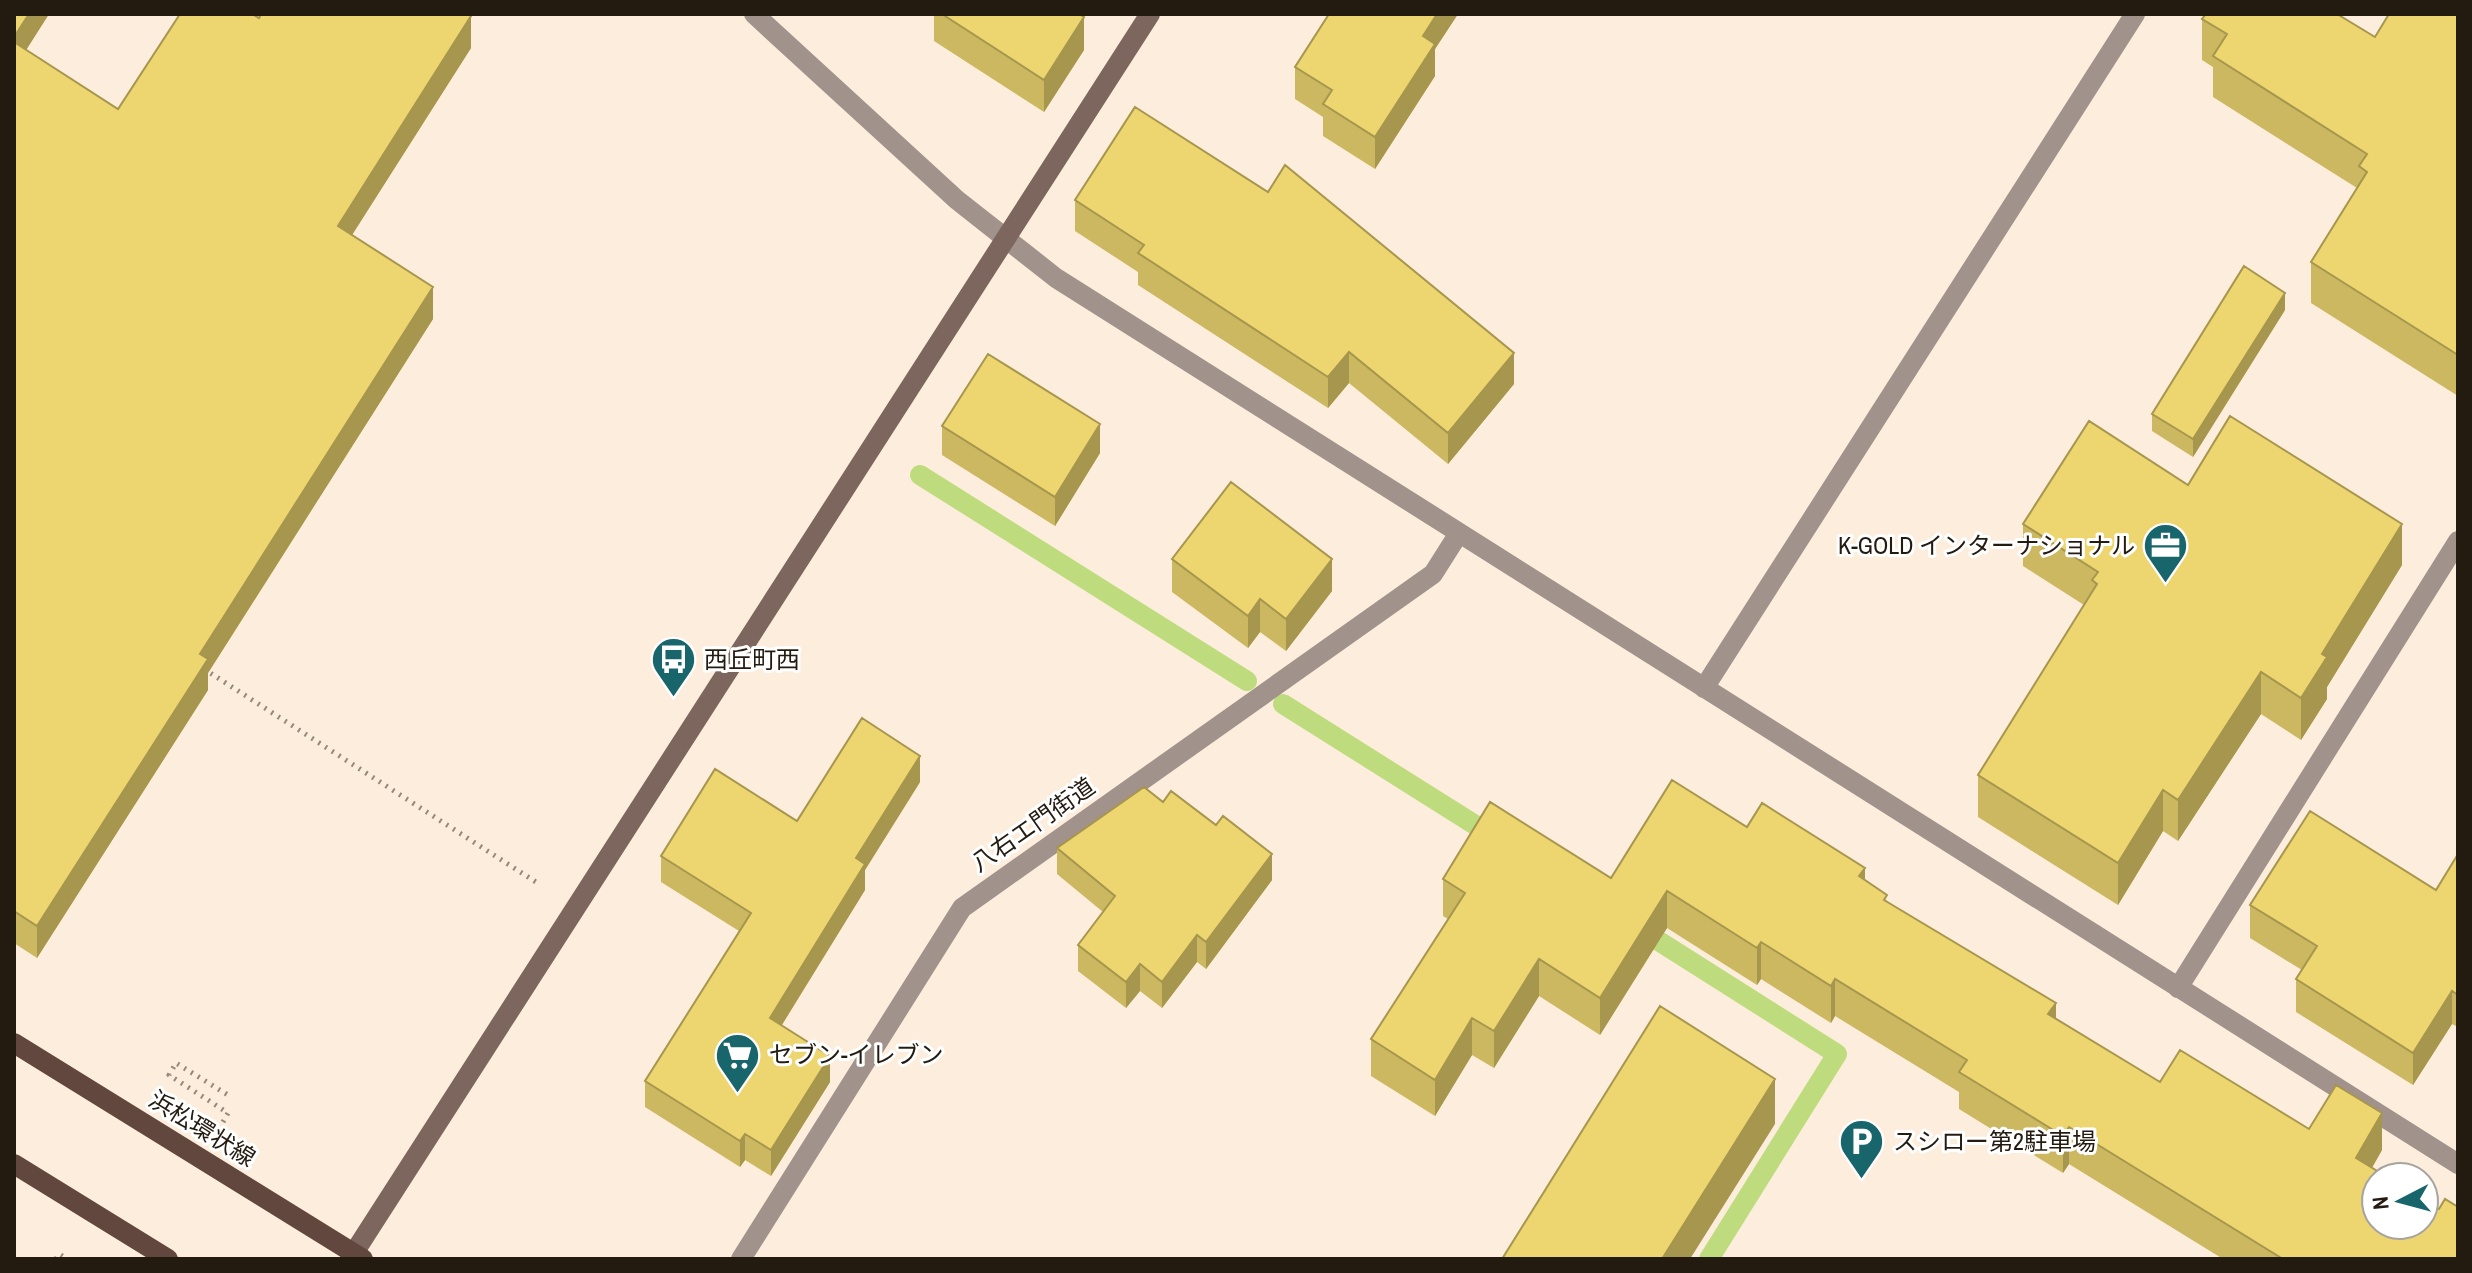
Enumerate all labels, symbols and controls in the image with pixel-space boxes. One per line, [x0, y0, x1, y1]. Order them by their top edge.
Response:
office icon: K-GOLD インターナショナル [2142, 522, 2190, 585]
place label: K-GOLD インターナショナル [1838, 529, 2135, 561]
bus stop icon: 西丘町西 [649, 636, 697, 699]
place label: 西丘町西 [704, 643, 800, 675]
street label: 八右エ門街道 [964, 770, 1101, 879]
supermarket icon: セブン-イレブン [714, 1031, 762, 1094]
place label: セブン-イレブン [769, 1038, 944, 1070]
street label: 浜松環状線 [143, 1083, 262, 1174]
parking icon: スシロー第2駐車場 [1838, 1118, 1886, 1181]
place label: スシロー第2駐車場 [1893, 1125, 2096, 1157]
north arrow [2360, 1161, 2440, 1241]
text: N [2365, 1195, 2396, 1211]

